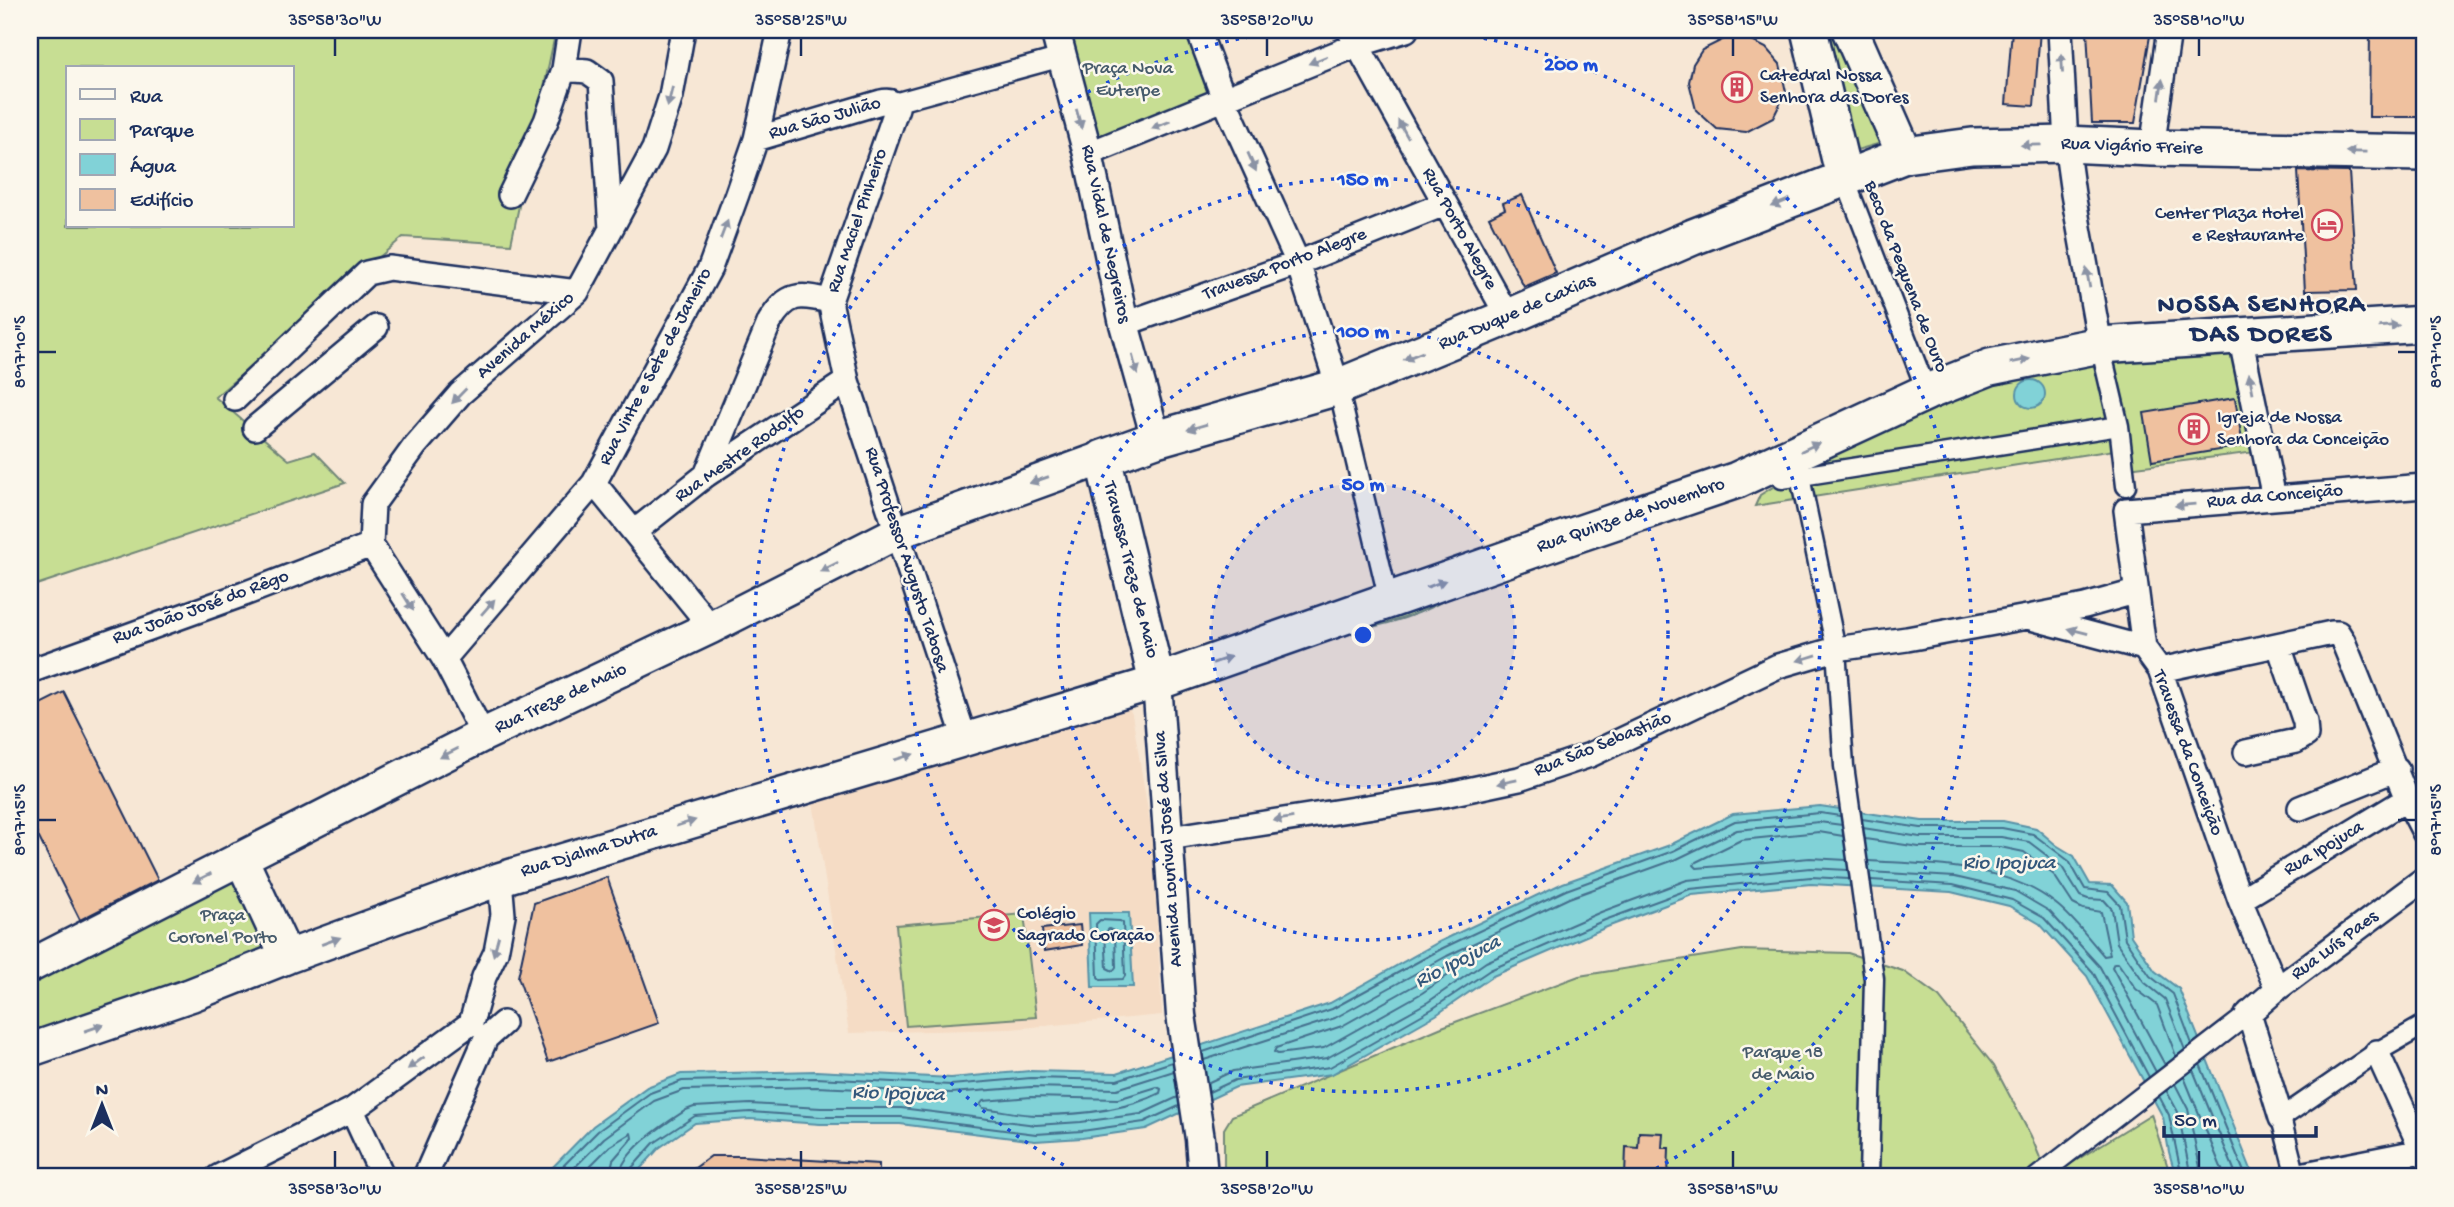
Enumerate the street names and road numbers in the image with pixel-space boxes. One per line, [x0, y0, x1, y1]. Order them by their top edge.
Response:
street label: Rua São Julião [766, 92, 884, 146]
street label: Rua Vigário Freire [2061, 133, 2204, 161]
street label: Rua Vidal de Negreiros [1075, 143, 1135, 326]
street label: Rua Maciel Pinheiro [823, 146, 894, 296]
street label: Rua Porto Alegre [1416, 164, 1502, 294]
street label: Beco da Pequena de Ouro [1857, 177, 1952, 376]
street label: Travessa Porto Alegre [1199, 223, 1370, 307]
street label: Rua Vinte e Sete de Janeiro [594, 264, 718, 470]
street label: Rua Duque de Caxias [1435, 269, 1600, 356]
street label: Avenida México [472, 287, 580, 385]
street label: Rua Mestre Rodolfo [671, 402, 810, 508]
street label: Rua Professor Augusto Tabosa [859, 444, 954, 677]
street label: Rua Quinze de Novembro [1534, 473, 1728, 559]
street label: Travessa Treze de Maio [1097, 478, 1163, 661]
street label: Rua da Conceição [2206, 480, 2344, 514]
street label: Rua João José do Rêgo [110, 565, 292, 651]
street label: Rua Treze de Maio [491, 658, 631, 740]
street label: Travessa da Conceição [2146, 666, 2228, 839]
street label: Rua São Sebastião [1531, 707, 1675, 783]
street label: Avenida Lourival José da Silva [1149, 729, 1189, 968]
street label: Rua Ipojuca [2280, 815, 2369, 882]
street label: Rua Djalma Dutra [518, 820, 661, 884]
street label: Rua Luís Paes [2287, 905, 2384, 986]

